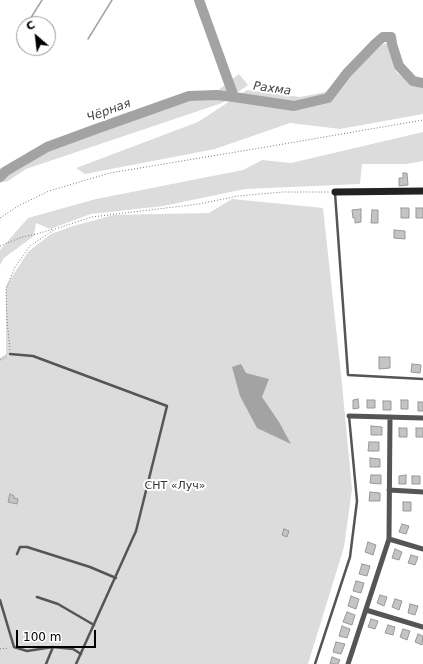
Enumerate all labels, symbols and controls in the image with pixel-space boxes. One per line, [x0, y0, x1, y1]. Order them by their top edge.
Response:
north arrow [16, 16, 56, 56]
text: С [24, 18, 37, 33]
water label: Рахма [252, 79, 292, 99]
water label: Чёрная [85, 96, 133, 126]
park label: СНТ «Луч» [145, 479, 205, 493]
scale bar [18, 622, 98, 648]
text: 100 m [23, 630, 61, 644]

